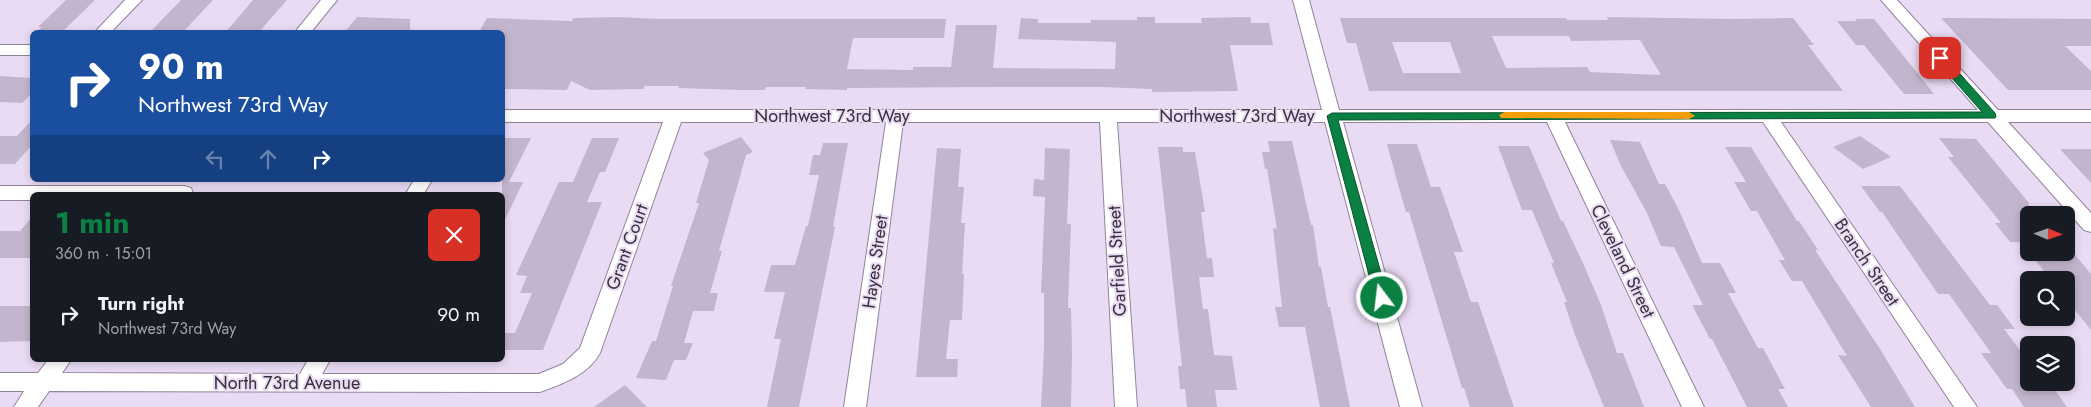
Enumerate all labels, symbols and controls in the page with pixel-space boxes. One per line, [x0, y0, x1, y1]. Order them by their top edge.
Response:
pin [1919, 37, 1961, 79]
text: 90 m [138, 42, 224, 92]
icon: arrive [1926, 44, 1954, 72]
icon: right [55, 50, 120, 115]
text: Northwest 73rd Way [138, 88, 328, 120]
street label: Northwest 73rd Way [754, 103, 910, 129]
street label: Northwest 73rd Way [1159, 103, 1315, 129]
icon: left [201, 145, 229, 173]
icon: ahead [254, 145, 282, 173]
icon: right [307, 145, 335, 173]
street label: Grant Court [599, 200, 655, 294]
street label: Cleveland Street [1584, 200, 1662, 323]
text: 1 min [55, 201, 129, 244]
street label: Garfield Street [1101, 204, 1133, 317]
north arrow [2020, 206, 2075, 261]
map controls [2020, 206, 2075, 391]
button: close [428, 209, 480, 261]
street label: Hayes Street [856, 213, 895, 310]
street label: Branch Street [1828, 213, 1906, 312]
text: 360 m · 15:01 [55, 242, 152, 265]
position arrow [1355, 271, 1407, 323]
button: search [2020, 271, 2075, 326]
text: Turn right [98, 290, 184, 317]
icon: right [55, 301, 83, 329]
text: 90 m [437, 301, 480, 328]
text: Northwest 73rd Way [98, 317, 236, 340]
button: layers [2020, 336, 2075, 391]
street label: North 73rd Avenue [214, 370, 360, 396]

